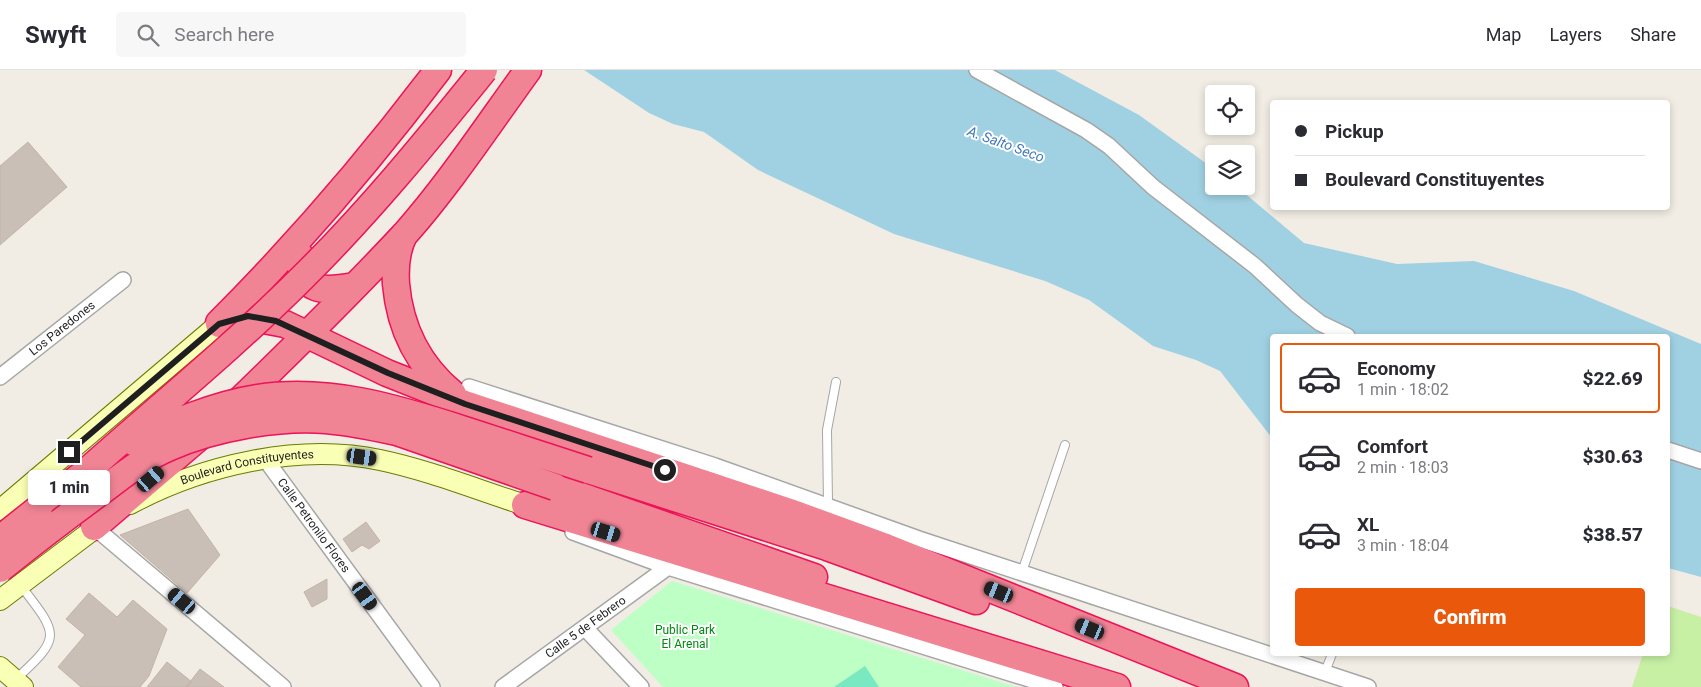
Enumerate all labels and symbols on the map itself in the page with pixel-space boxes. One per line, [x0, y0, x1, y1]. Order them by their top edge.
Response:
water label: A. Salto Seco [965, 122, 1047, 165]
street label: Los Paredones [26, 298, 98, 358]
route end [58, 441, 80, 463]
street label: Boulevard Constituyentes [178, 447, 314, 488]
car [346, 447, 377, 467]
route start [654, 459, 676, 481]
car [134, 463, 167, 495]
callout: 1 min [28, 470, 110, 504]
street label: Calle Petronilo Flores [275, 475, 353, 575]
car [589, 520, 622, 544]
car [350, 579, 379, 613]
car [982, 579, 1015, 605]
car [165, 586, 198, 616]
street label: Calle 5 de Febrero [542, 593, 629, 661]
car [1073, 616, 1106, 642]
park label: Public Park El Arenal [655, 623, 716, 651]

